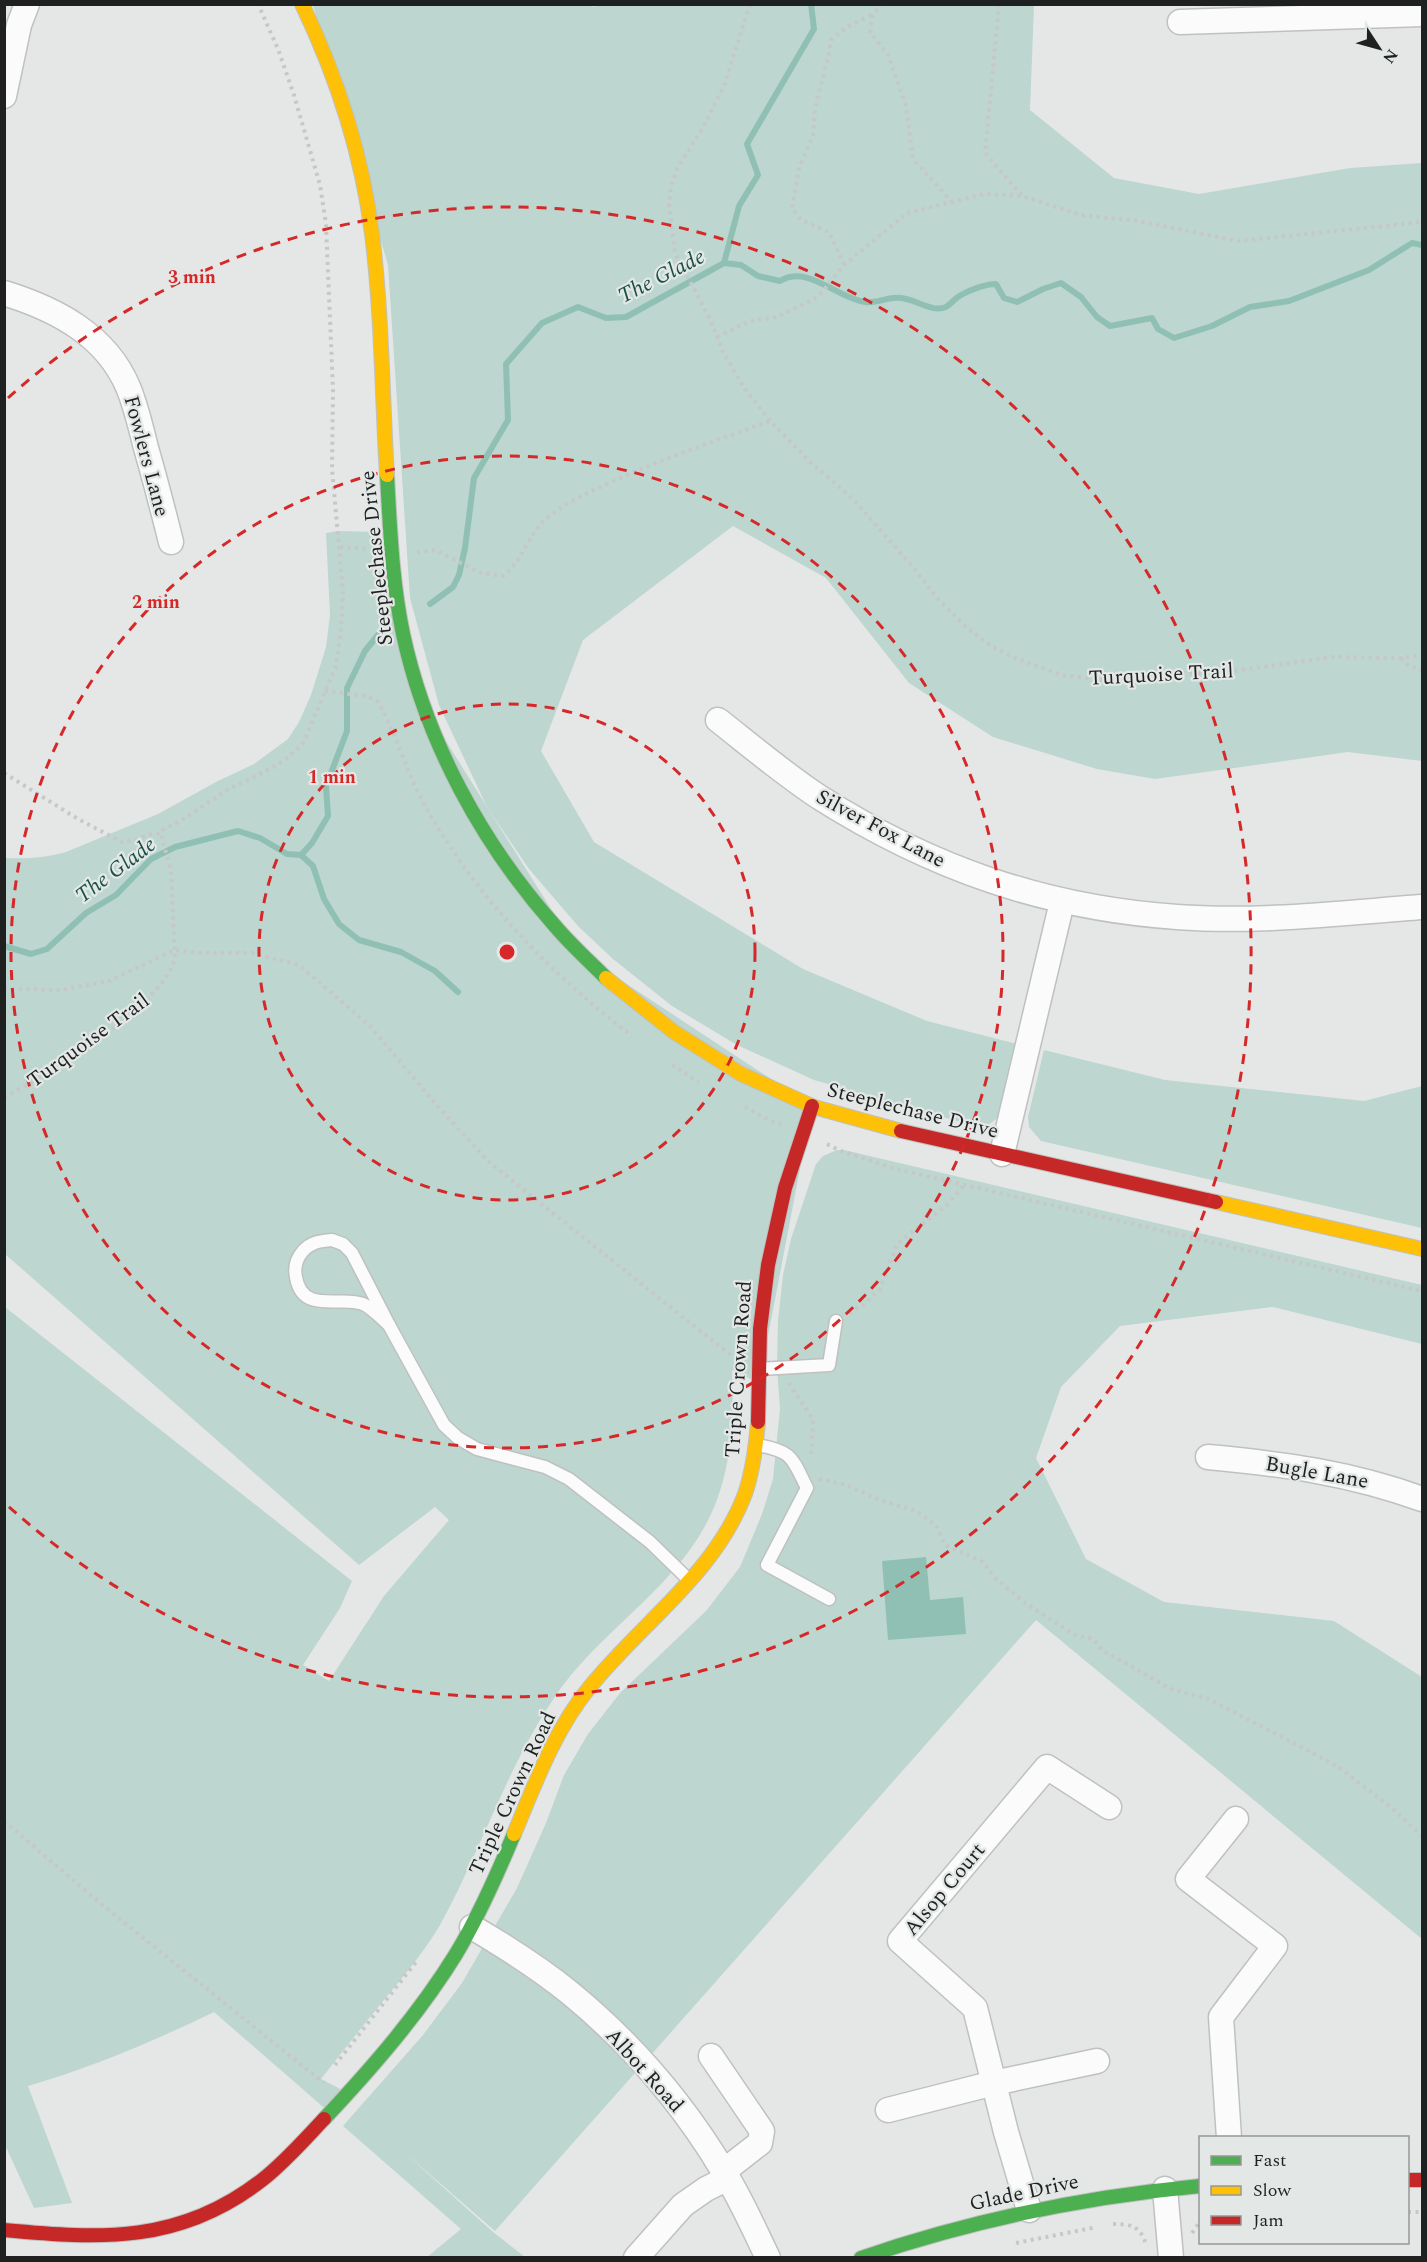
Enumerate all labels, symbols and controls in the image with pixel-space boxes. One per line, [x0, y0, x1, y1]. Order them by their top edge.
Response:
north arrow [1349, 18, 1409, 78]
text: N [1377, 44, 1404, 69]
water label: The Glade [612, 240, 711, 312]
text: 3 min [168, 264, 216, 291]
street label: Fowlers Lane [114, 392, 178, 520]
street label: Steeplechase Drive [352, 469, 402, 647]
text: 2 min [132, 589, 180, 616]
street label: Turquoise Trail [1088, 655, 1234, 695]
text: 1 min [308, 764, 356, 791]
street label: Silver Fox Lane [810, 781, 951, 877]
water label: The Glade [68, 829, 163, 912]
centre of rings [497, 942, 517, 962]
street label: Turquoise Trail [21, 985, 157, 1096]
street label: Steeplechase Drive [824, 1074, 1002, 1148]
street label: Triple Crown Road [717, 1279, 761, 1459]
street label: Bugle Lane [1263, 1448, 1371, 1498]
street label: Triple Crown Road [461, 1706, 565, 1881]
street label: Alsop Court [896, 1836, 993, 1943]
street label: Albot Road [597, 2021, 691, 2120]
legend [1199, 2136, 1409, 2244]
text: Fast [1253, 2147, 1286, 2174]
street label: Glade Drive [967, 2166, 1082, 2220]
text: Slow [1253, 2177, 1292, 2204]
text: Jam [1253, 2207, 1284, 2234]

